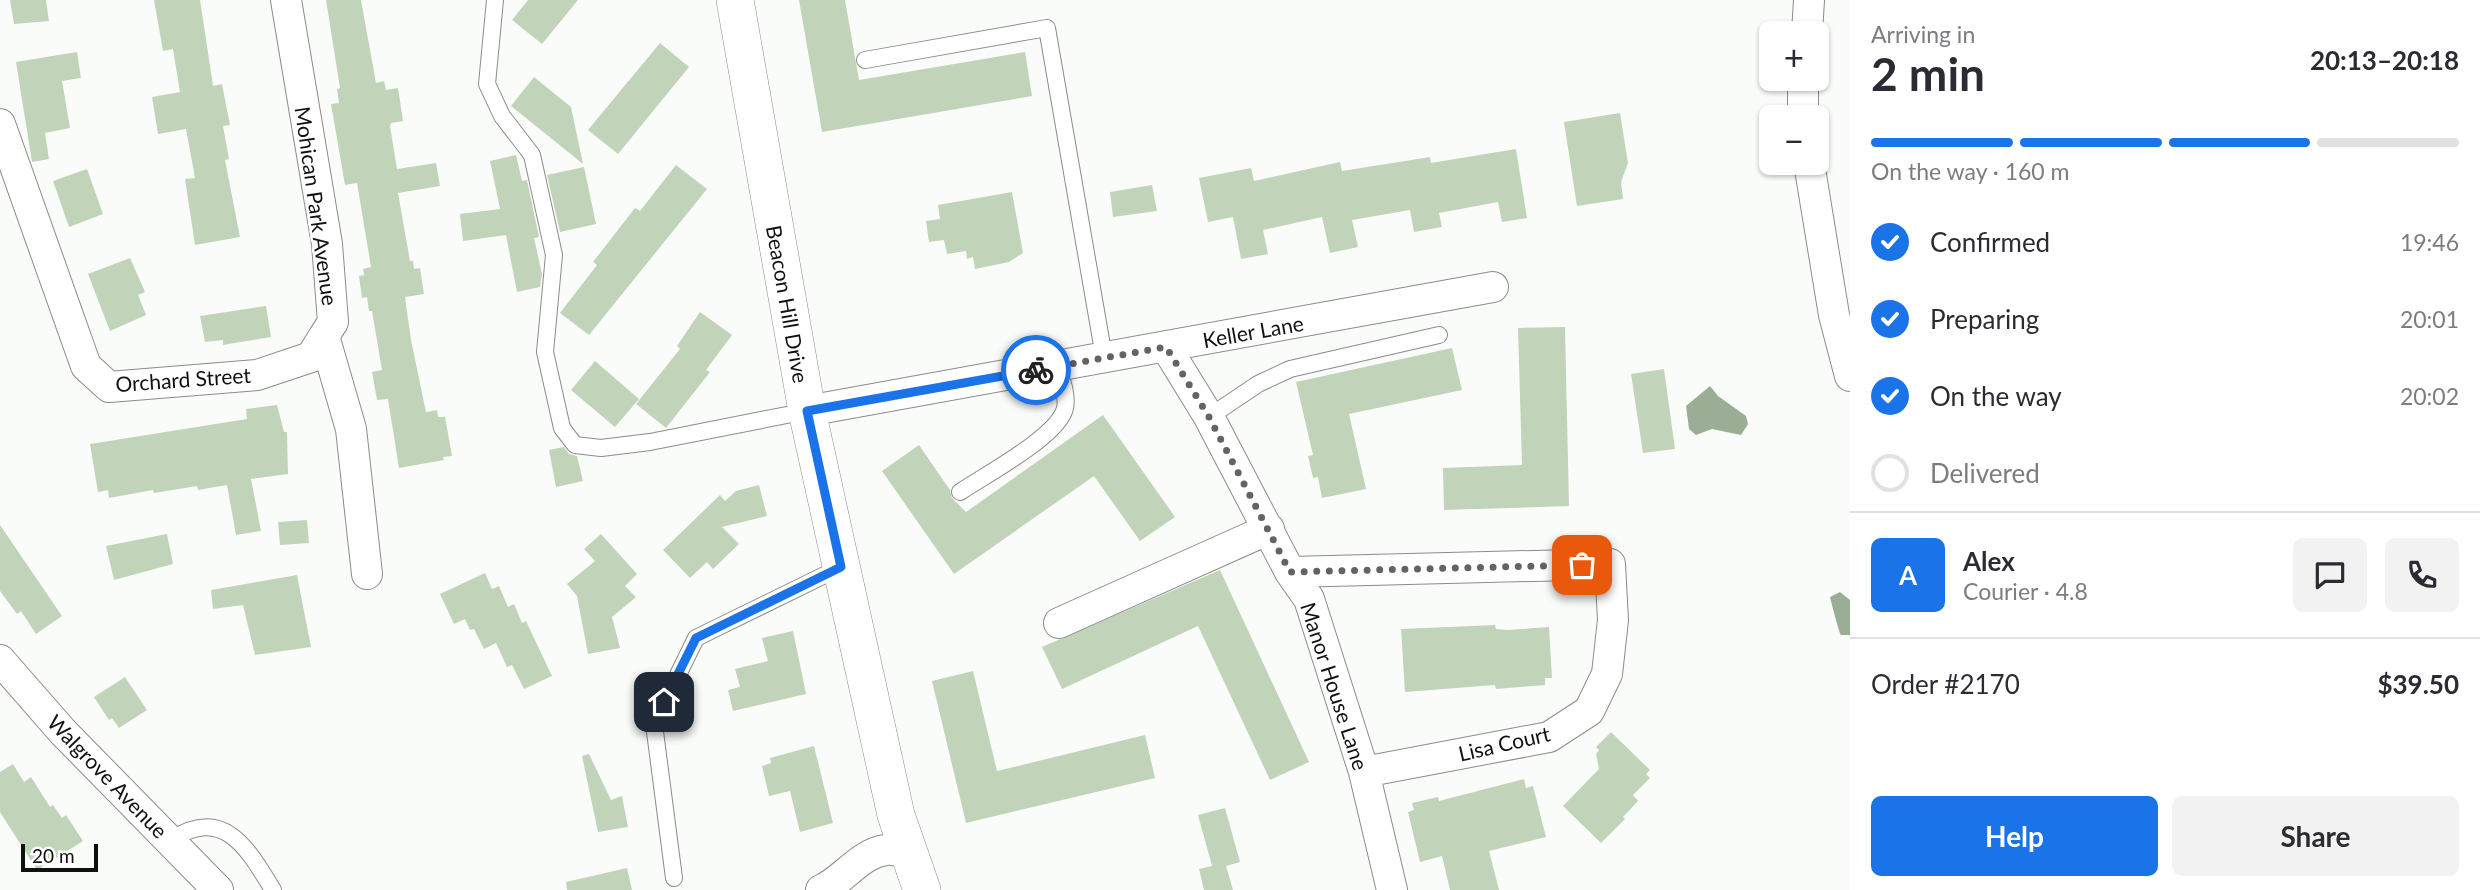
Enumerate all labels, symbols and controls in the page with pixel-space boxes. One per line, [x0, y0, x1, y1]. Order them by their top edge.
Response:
text: Arriving in [1871, 20, 1975, 48]
map controls [1759, 21, 1829, 175]
button: + [1759, 21, 1829, 91]
text: 20:13–20:18 [2310, 44, 2459, 76]
text: 2 min [1871, 46, 1985, 101]
street label: Mohican Park Avenue [291, 105, 343, 307]
button: − [1759, 105, 1829, 175]
text: On the way · 160 m [1871, 157, 2070, 185]
street label: Beacon Hill Drive [762, 223, 814, 385]
icon: check [1871, 223, 1909, 261]
text: Confirmed [1930, 226, 2050, 258]
text: 19:46 [2400, 228, 2459, 256]
icon: check [1871, 300, 1909, 338]
text: Preparing [1930, 303, 2039, 335]
text: 20:01 [2400, 305, 2459, 333]
street label: Keller Lane [1201, 310, 1305, 352]
courier [1001, 335, 1071, 405]
icon: bike [1017, 351, 1055, 389]
street label: Orchard Street [114, 362, 252, 396]
icon: check [1871, 377, 1909, 415]
text: On the way [1930, 380, 2062, 412]
text: 20:02 [2400, 382, 2459, 410]
text: Delivered [1930, 457, 2040, 489]
pin [1552, 535, 1612, 595]
button: chat [2293, 538, 2367, 612]
button: phone [2385, 538, 2459, 612]
text: Alex [1963, 545, 2015, 577]
icon: bag [1563, 546, 1601, 584]
text: A [1899, 559, 1917, 591]
text: Courier · 4.8 [1963, 577, 2088, 605]
street label: Manor House Lane [1296, 599, 1374, 773]
text: Order #2170 [1871, 668, 2020, 700]
text: $39.50 [2377, 668, 2459, 700]
pin [634, 672, 694, 732]
icon: home [645, 683, 683, 721]
street label: Walgrove Avenue [43, 709, 173, 843]
street label: Lisa Court [1456, 720, 1553, 766]
button: Help [1871, 796, 2158, 876]
button: Share [2172, 796, 2459, 876]
scale bar [21, 841, 98, 873]
text: 20 m [32, 844, 75, 867]

